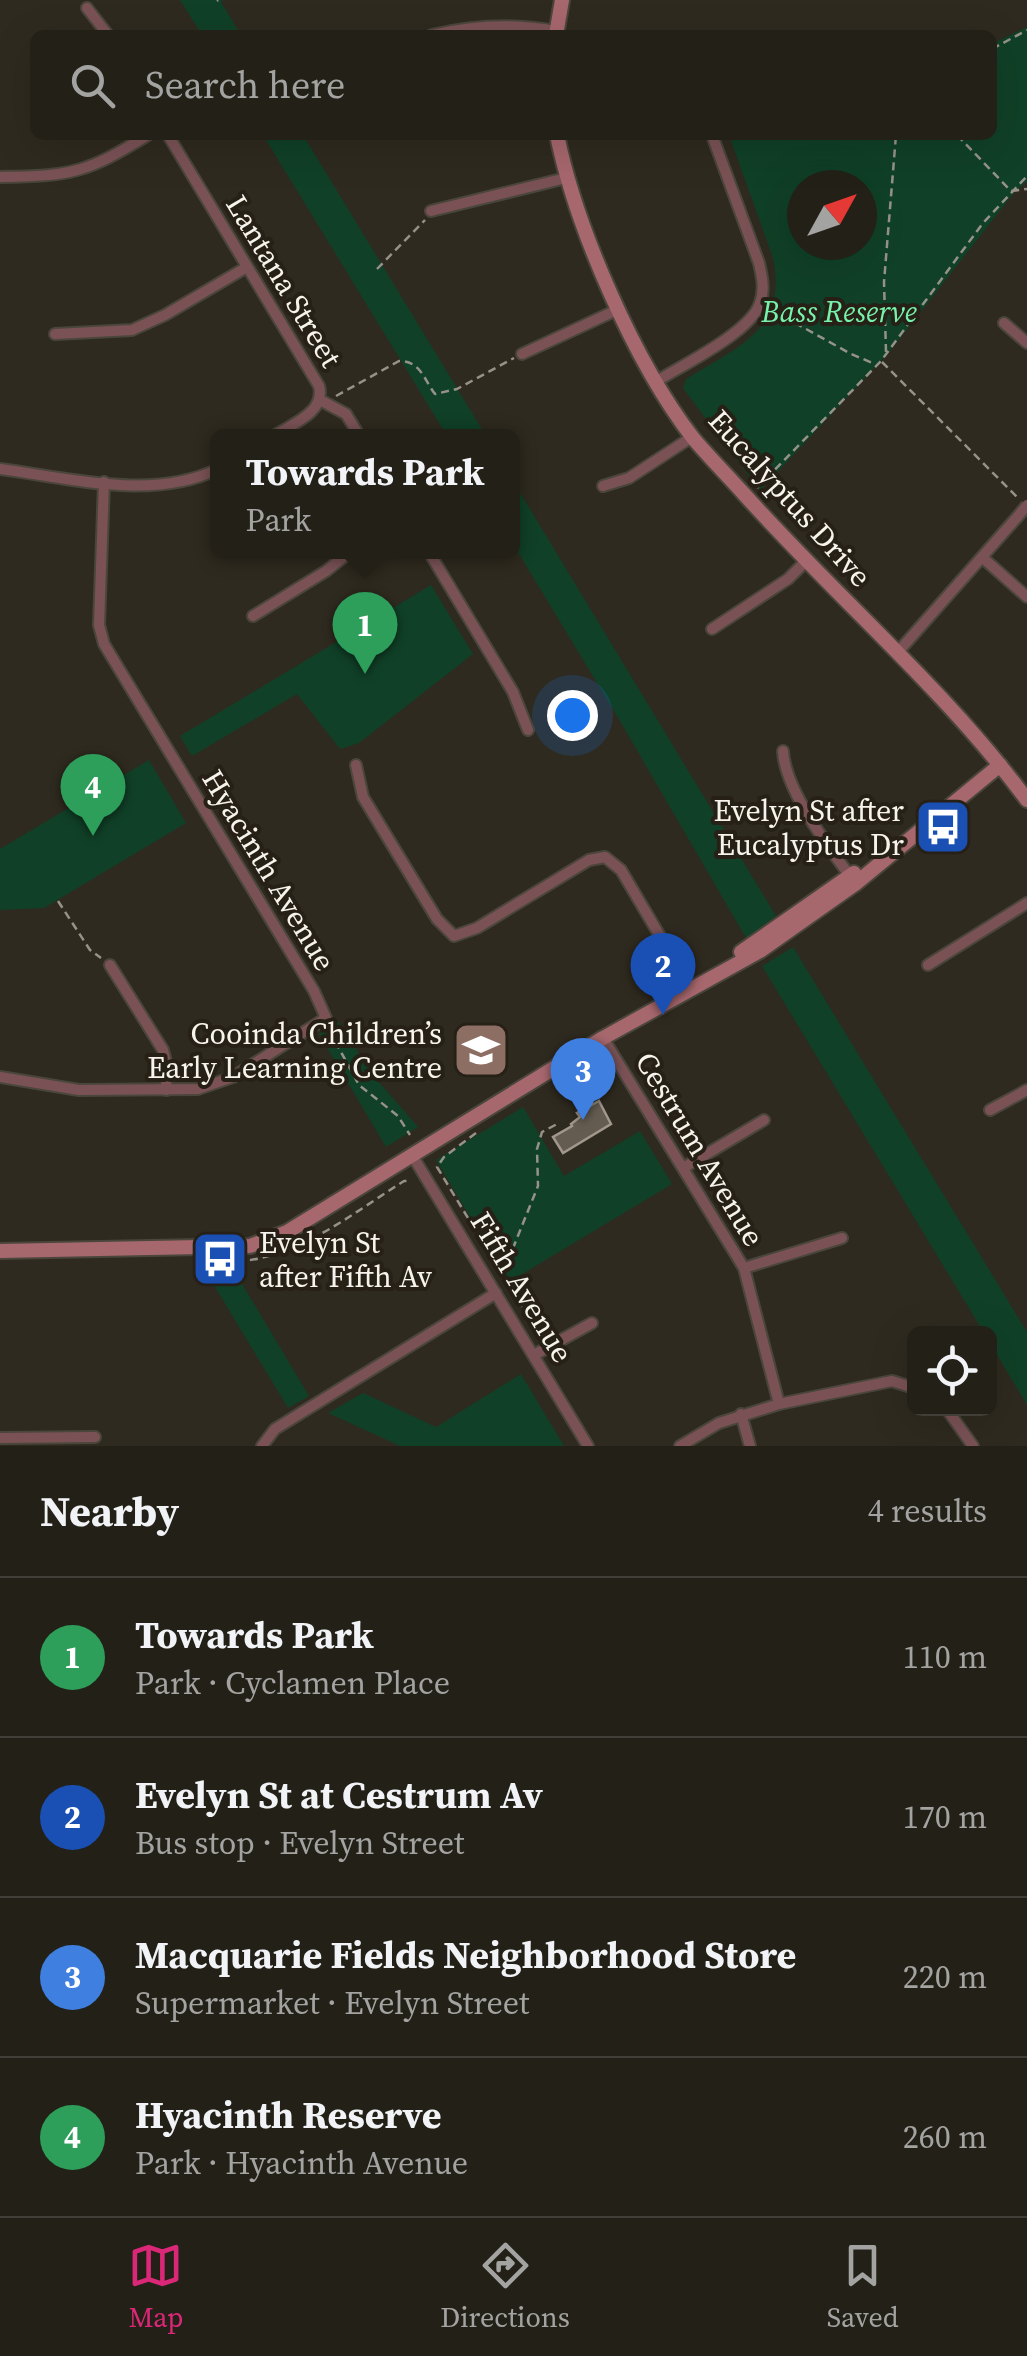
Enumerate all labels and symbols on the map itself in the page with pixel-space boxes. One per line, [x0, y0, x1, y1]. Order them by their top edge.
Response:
north arrow [787, 170, 877, 260]
street label: Lantana Street [216, 187, 352, 375]
park label: Bass Reserve [760, 291, 917, 332]
street label: Eucalyptus Drive [699, 400, 881, 596]
pin: 1 [332, 592, 398, 674]
your location [547, 690, 598, 741]
pin: 4 [61, 754, 126, 836]
street label: Hyacinth Avenue [193, 762, 345, 978]
place label: Evelyn St after Eucalyptus Dr [713, 790, 904, 865]
bus stop icon: Evelyn St after Eucalyptus Dr [913, 797, 973, 857]
pin: 2 [630, 932, 696, 1015]
place label: Cooinda Children’s Early Learning Centre [147, 1013, 442, 1088]
school or university icon: Cooinda Children’s Early Learning Centre [451, 1020, 511, 1080]
pin: 3 [550, 1038, 616, 1120]
street label: Cestrum Avenue [626, 1044, 774, 1254]
street label: Fifth Avenue [461, 1204, 583, 1370]
place label: Evelyn St after Fifth Av [259, 1222, 432, 1297]
bus stop icon: Evelyn St after Fifth Av [190, 1229, 250, 1289]

